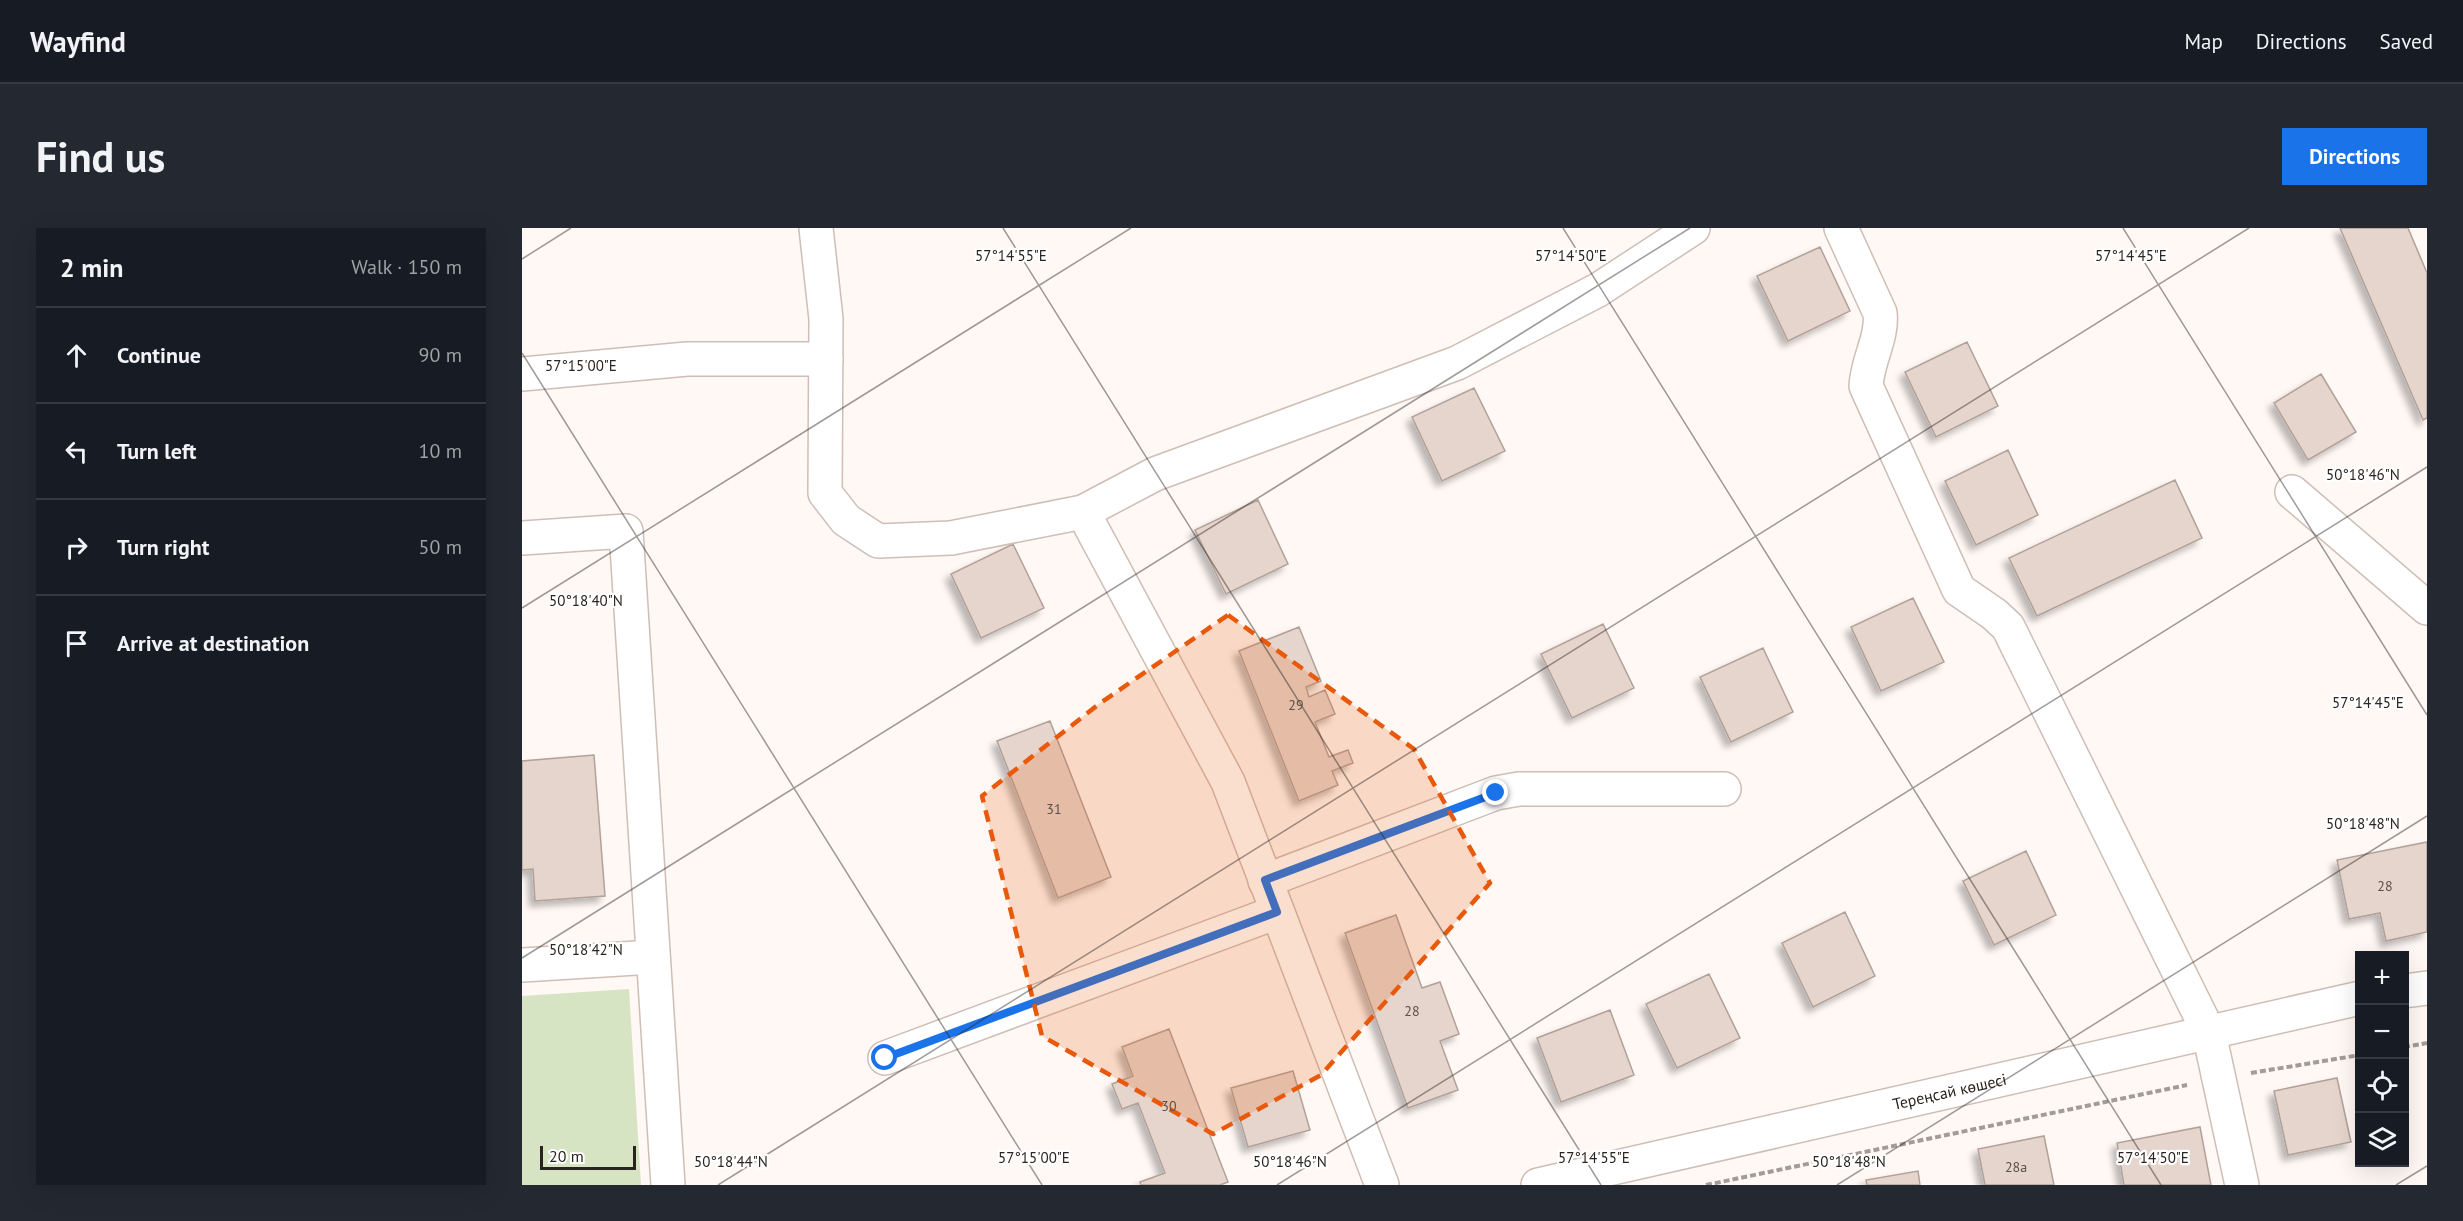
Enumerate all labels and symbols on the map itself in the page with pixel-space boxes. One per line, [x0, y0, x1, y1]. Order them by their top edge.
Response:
text: 57°14'55"E [975, 246, 1047, 265]
text: 57°14'50"E [1535, 246, 1607, 265]
text: 57°14'45"E [2095, 246, 2167, 265]
text: 57°15'00"E [545, 356, 617, 375]
text: 50°18'46"N [2326, 465, 2400, 484]
text: 50°18'40"N [549, 591, 623, 610]
text: 57°14'45"E [2332, 693, 2404, 712]
house number: 29 [1288, 696, 1304, 714]
route end [1482, 779, 1508, 805]
house number: 31 [1046, 800, 1062, 818]
text: 50°18'48"N [2326, 814, 2400, 833]
house number: 28 [2377, 877, 2393, 895]
text: 50°18'42"N [549, 940, 623, 959]
house number: 28 [1404, 1002, 1420, 1020]
route start [871, 1044, 897, 1070]
street label: Тереңсай көшесі [1891, 1069, 2008, 1114]
house number: 30 [1161, 1097, 1177, 1115]
scale bar [540, 1143, 636, 1170]
text: 57°15'00"E [998, 1148, 1070, 1167]
text: 57°14'55"E [1558, 1148, 1630, 1167]
text: 57°14'50"E [2117, 1148, 2189, 1167]
text: 50°18'44"N [694, 1152, 768, 1171]
text: 50°18'46"N [1253, 1152, 1327, 1171]
text: 50°18'48"N [1812, 1152, 1886, 1171]
house number: 28а [2005, 1158, 2027, 1176]

